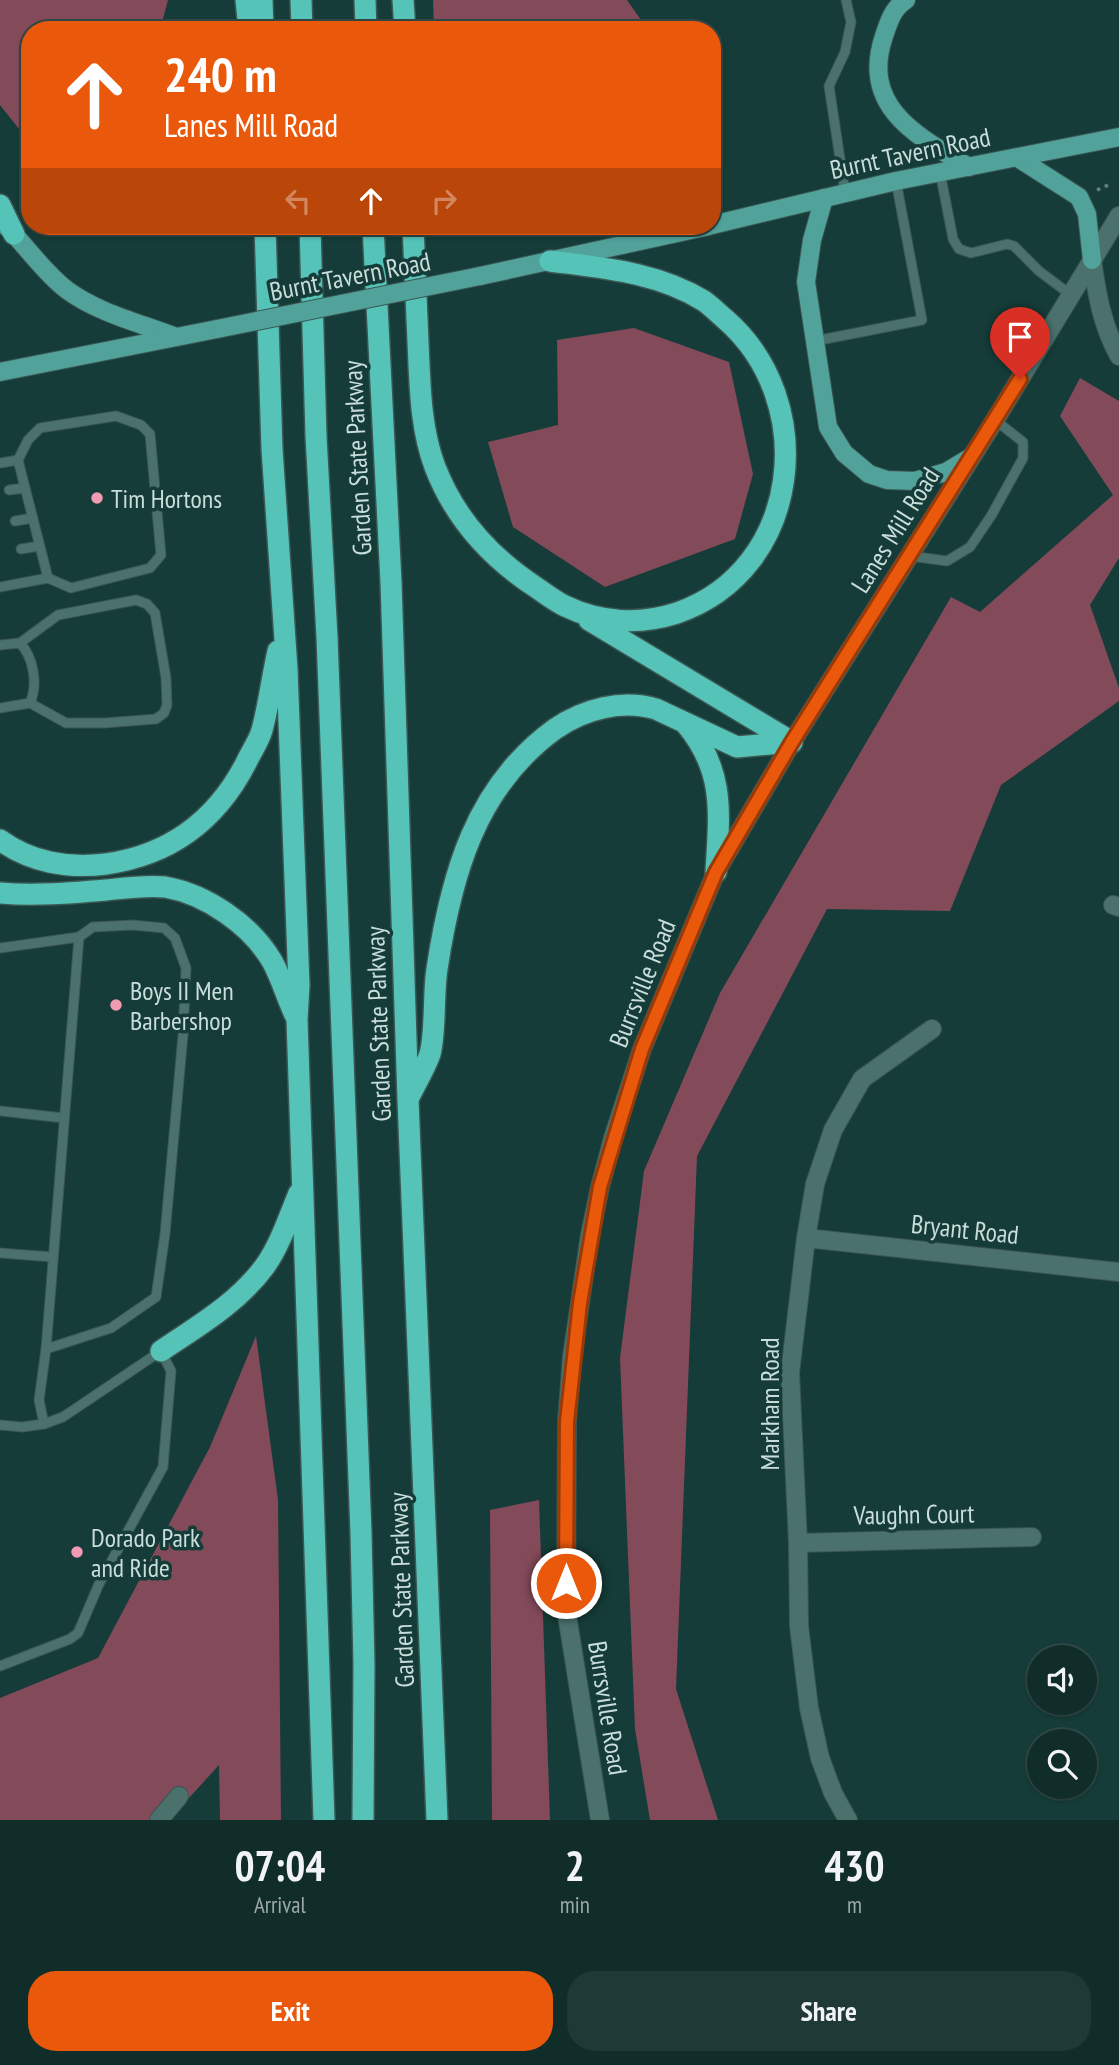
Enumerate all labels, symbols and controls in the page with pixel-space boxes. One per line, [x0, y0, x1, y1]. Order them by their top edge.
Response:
text: 240 m [164, 42, 277, 106]
icon: ahead [49, 49, 140, 140]
text: Lanes Mill Road [164, 104, 338, 146]
street label: Burnt Tavern Road [827, 120, 993, 186]
icon: left [279, 182, 317, 220]
icon: ahead [352, 182, 390, 220]
icon: right [425, 182, 463, 220]
street label: Burnt Tavern Road [267, 244, 433, 308]
pin [990, 307, 1050, 379]
icon: arrive [1001, 318, 1039, 356]
street label: Garden State Parkway [335, 359, 379, 556]
street label: Lanes Mill Road [844, 461, 946, 599]
place label: Tim Hortons [111, 482, 222, 515]
marker: Tim Hortons [89, 490, 105, 506]
street label: Burrsville Road [601, 914, 683, 1052]
street label: Garden State Parkway [358, 926, 398, 1122]
place label: Boys II Men Barbershop [130, 974, 234, 1037]
marker: Boys II Men Barbershop [108, 997, 124, 1013]
street label: Bryant Road [910, 1207, 1020, 1251]
street label: Markham Road [753, 1338, 786, 1470]
street label: Garden State Parkway [381, 1492, 421, 1688]
street label: Vaughn Court [852, 1496, 975, 1532]
place label: Dorado Park and Ride [91, 1521, 200, 1584]
marker: Dorado Park and Ride [69, 1544, 85, 1560]
position arrow [529, 1546, 603, 1620]
street label: Burrsville Road [581, 1639, 635, 1777]
map controls [1027, 1645, 1097, 1799]
button: sound [1027, 1645, 1097, 1715]
button: search [1027, 1729, 1097, 1799]
text: 07:04 [234, 1838, 325, 1893]
text: 2 [565, 1838, 585, 1893]
text: 430 [824, 1838, 885, 1893]
text: Arrival [254, 1890, 306, 1919]
text: min [560, 1890, 590, 1919]
text: m [847, 1890, 862, 1919]
button: Exit [28, 1971, 553, 2051]
button: Share [567, 1971, 1091, 2051]

